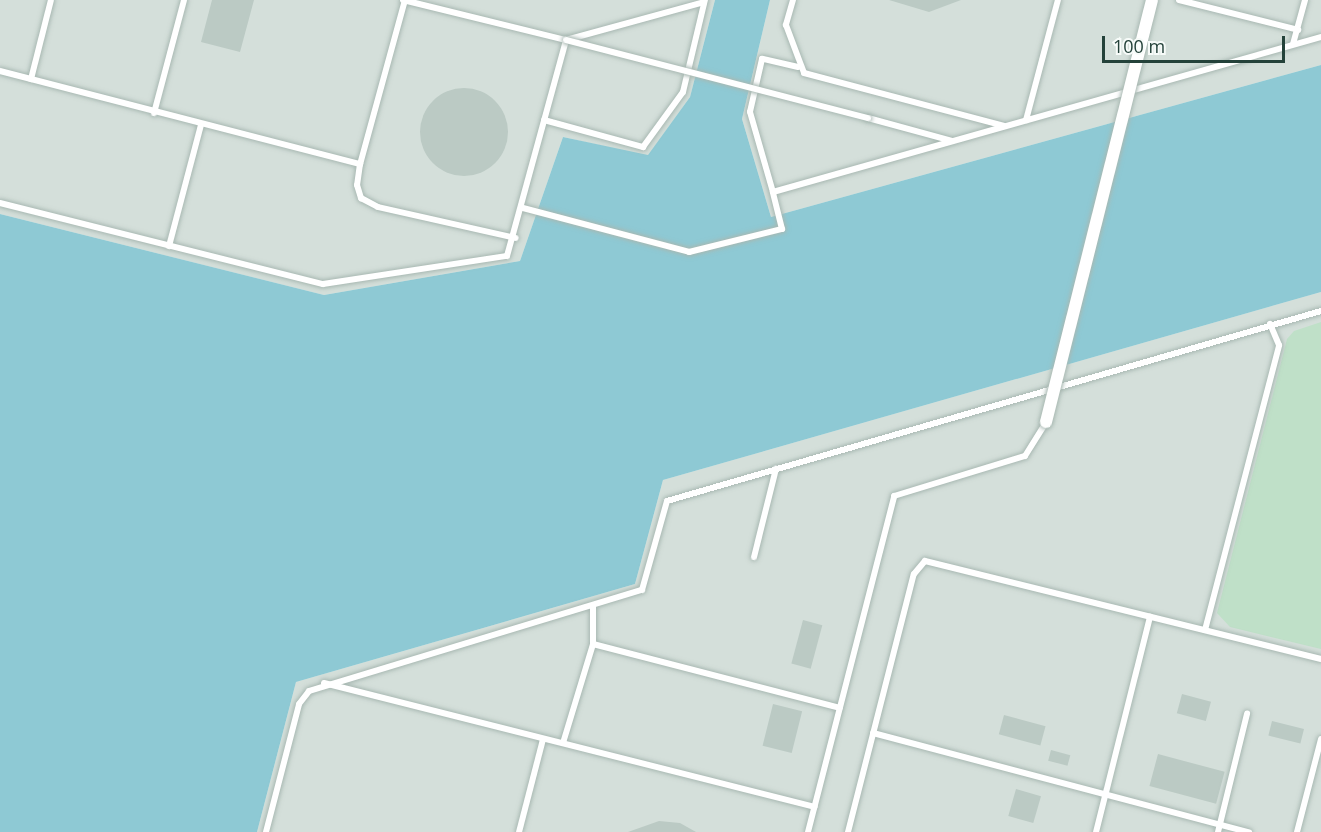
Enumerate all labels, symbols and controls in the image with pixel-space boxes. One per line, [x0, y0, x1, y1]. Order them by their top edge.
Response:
scale bar [1105, 24, 1288, 62]
text: 100 m [1113, 34, 1165, 58]

